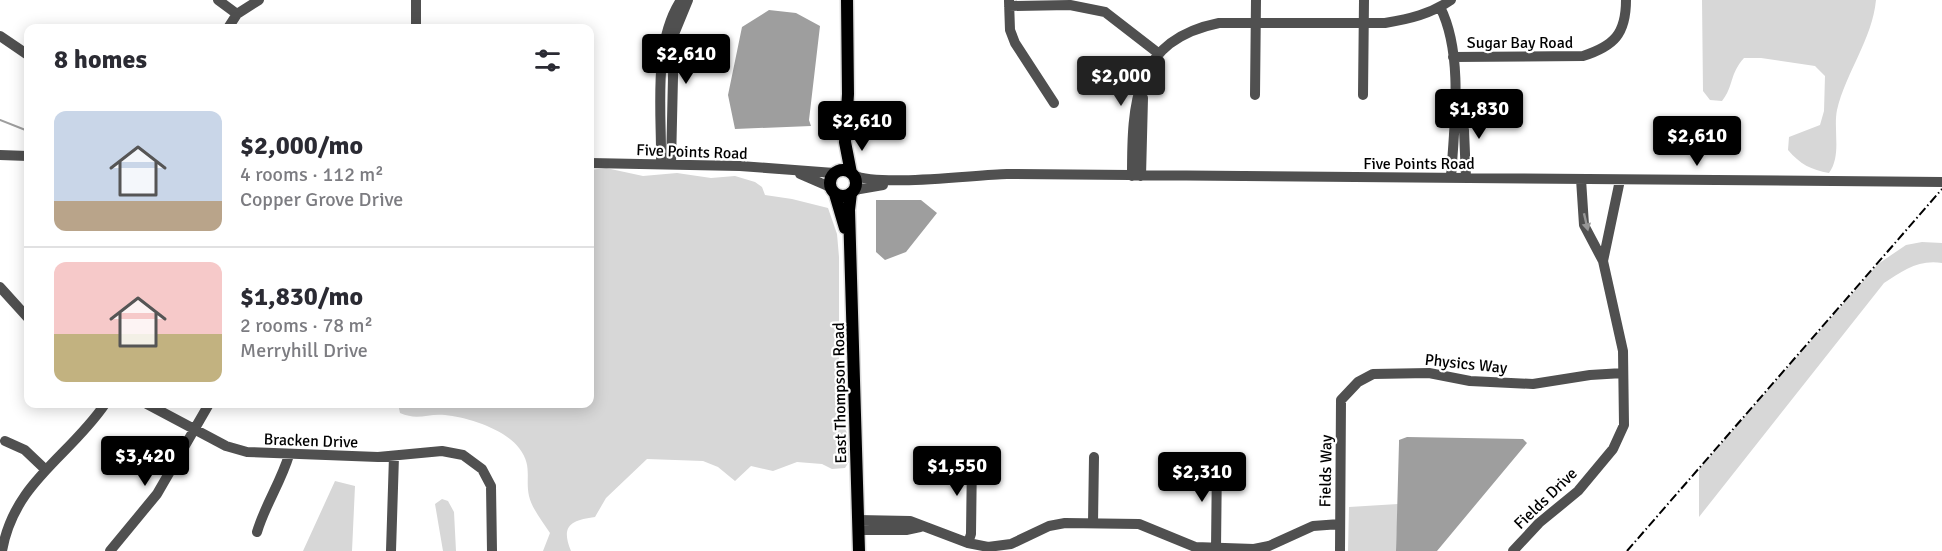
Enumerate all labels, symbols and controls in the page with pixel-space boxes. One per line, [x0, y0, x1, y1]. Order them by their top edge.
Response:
street label: Sugar Bay Road [1467, 33, 1573, 53]
pin: $2,610 [637, 34, 735, 85]
text: $2,610 [656, 41, 716, 66]
text: 8 homes [54, 44, 147, 76]
icon: filters [531, 44, 564, 77]
pin: $2,000 [1072, 56, 1170, 107]
text: $2,000 [1091, 63, 1151, 88]
pin: $1,830 [1430, 89, 1528, 140]
text: $1,830 [1449, 96, 1509, 121]
pin: $2,610 [813, 101, 911, 152]
text: $2,610 [832, 108, 892, 133]
pin: $2,610 [1648, 116, 1746, 167]
text: $2,610 [1667, 123, 1727, 148]
text: $2,000/mo [240, 130, 363, 162]
icon: home [102, 135, 174, 207]
street label: Five Points Road [636, 140, 748, 164]
street label: Five Points Road [1363, 154, 1475, 174]
text: 4 rooms · 112 m² [240, 162, 384, 187]
text: Copper Grove Drive [240, 187, 403, 212]
one-way arrow [1581, 213, 1591, 231]
text: $1,830/mo [240, 281, 363, 313]
icon: home [102, 286, 174, 358]
text: 2 rooms · 78 m² [240, 313, 373, 338]
street label: East Thompson Road [829, 322, 851, 464]
text: Merryhill Drive [240, 338, 368, 363]
street label: Physics Way [1424, 350, 1509, 378]
street label: Bracken Drive [263, 429, 359, 453]
street label: Fields Way [1315, 434, 1337, 508]
pin: $3,420 [96, 436, 194, 487]
text: $3,420 [115, 443, 175, 468]
pin: $1,550 [908, 446, 1006, 497]
pin: $2,310 [1153, 452, 1251, 503]
text: $1,550 [927, 453, 987, 478]
text: $2,310 [1172, 459, 1232, 484]
street label: Fields Drive [1510, 464, 1581, 534]

